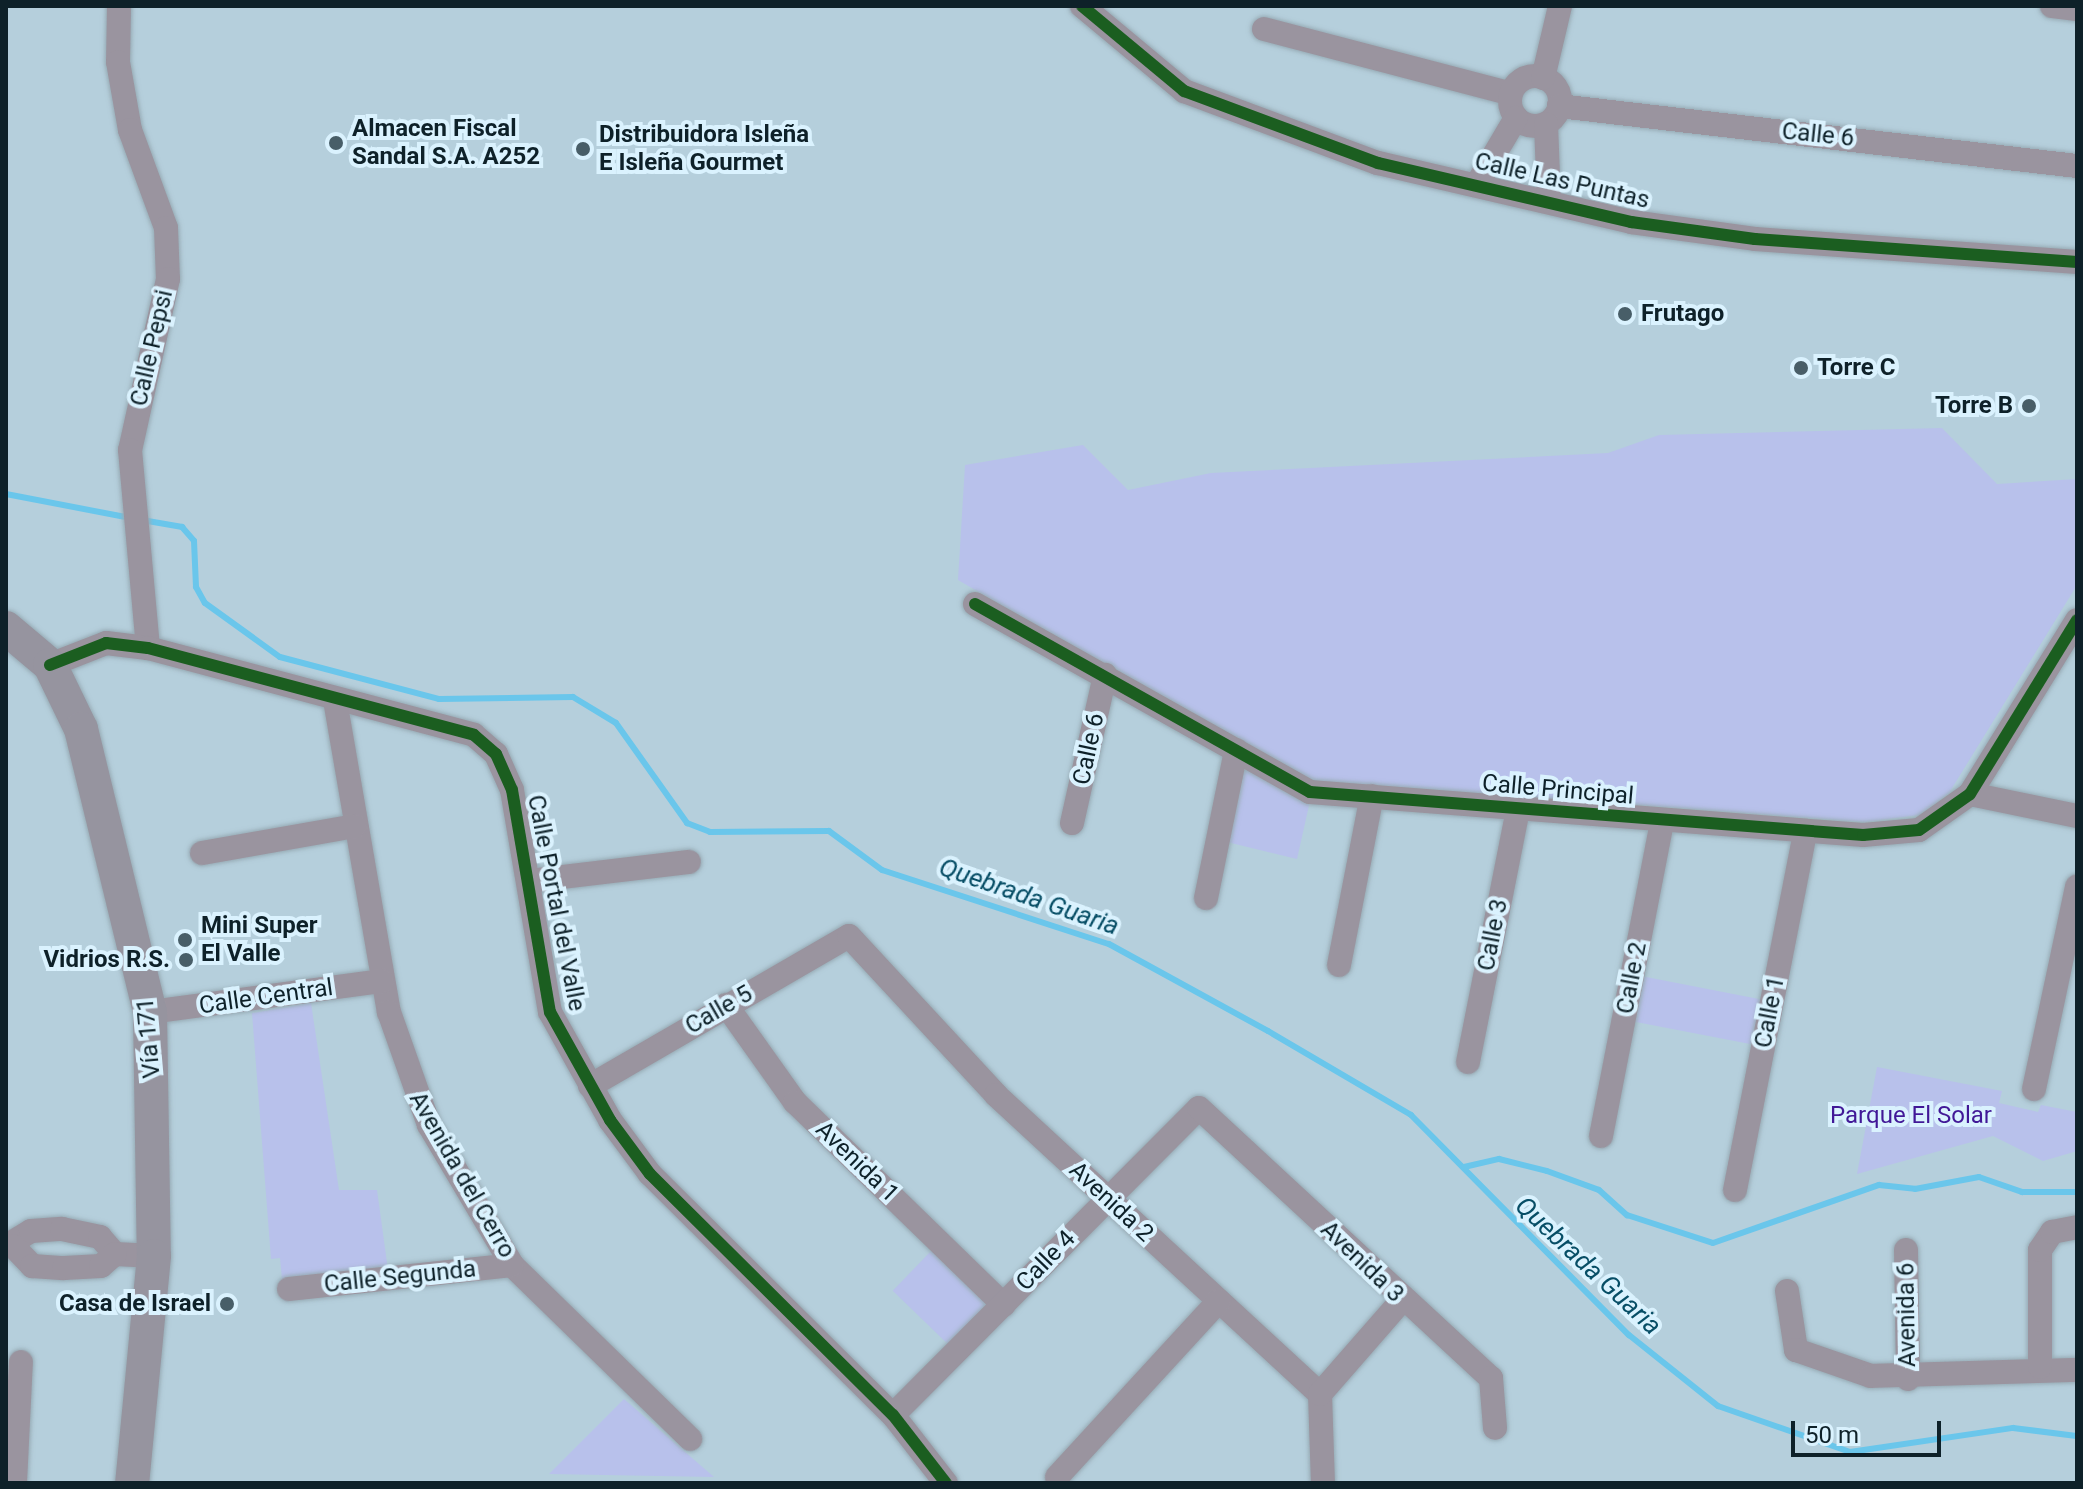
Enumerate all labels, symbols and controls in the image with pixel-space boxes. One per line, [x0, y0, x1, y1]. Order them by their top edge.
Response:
place label: Almacen Fiscal Sandal S.A. A252 [352, 115, 540, 171]
street label: Calle 6 [1780, 117, 1856, 153]
place label: Distribuidora Isleña E Isleña Gourmet [599, 121, 809, 177]
marker: Almacen Fiscal Sandal S.A. A252 [327, 134, 345, 152]
marker: Distribuidora Isleña E Isleña Gourmet [574, 140, 592, 158]
street label: Calle Las Puntas [1472, 147, 1652, 215]
street label: Calle Pepsi [125, 287, 179, 409]
place label: Frutago [1641, 300, 1724, 328]
marker: Frutago [1616, 305, 1634, 323]
place label: Torre C [1817, 354, 1895, 382]
marker: Torre C [1792, 359, 1810, 377]
place label: Torre B [1935, 392, 2013, 420]
marker: Torre B [2020, 397, 2038, 415]
street label: Calle 6 [1067, 711, 1111, 787]
street label: Calle Principal [1481, 769, 1635, 811]
street label: Calle Portal del Valle [521, 793, 591, 1013]
water label: Quebrada Guaria [935, 852, 1123, 942]
street label: Calle 3 [1472, 897, 1514, 973]
place label: Mini Super El Valle [201, 912, 318, 968]
marker: Mini Super El Valle [176, 931, 194, 949]
street label: Calle 2 [1611, 940, 1653, 1016]
place label: Vidrios R.S. [43, 946, 170, 974]
marker: Vidrios R.S. [177, 951, 195, 969]
street label: Calle Central [197, 973, 335, 1021]
street label: Calle 1 [1749, 974, 1791, 1050]
street label: Calle 5 [680, 979, 758, 1041]
street label: Vía 171 [131, 997, 167, 1079]
street label: Avenida del Cerro [403, 1087, 521, 1263]
park label: Parque El Solar [1830, 1102, 1992, 1130]
street label: Avenida 1 [809, 1115, 905, 1209]
street label: Avenida 2 [1063, 1156, 1159, 1248]
water label: Quebrada Guaria [1509, 1190, 1667, 1342]
street label: Avenida 3 [1314, 1215, 1410, 1309]
street label: Calle 4 [1010, 1225, 1082, 1297]
street label: Calle Segunda [323, 1255, 477, 1299]
street label: Avenida 6 [1892, 1263, 1922, 1367]
place label: Casa de Israel [59, 1290, 211, 1318]
marker: Casa de Israel [218, 1295, 236, 1313]
scale bar [1795, 1405, 1945, 1455]
text: 50 m [1805, 1421, 1859, 1449]

